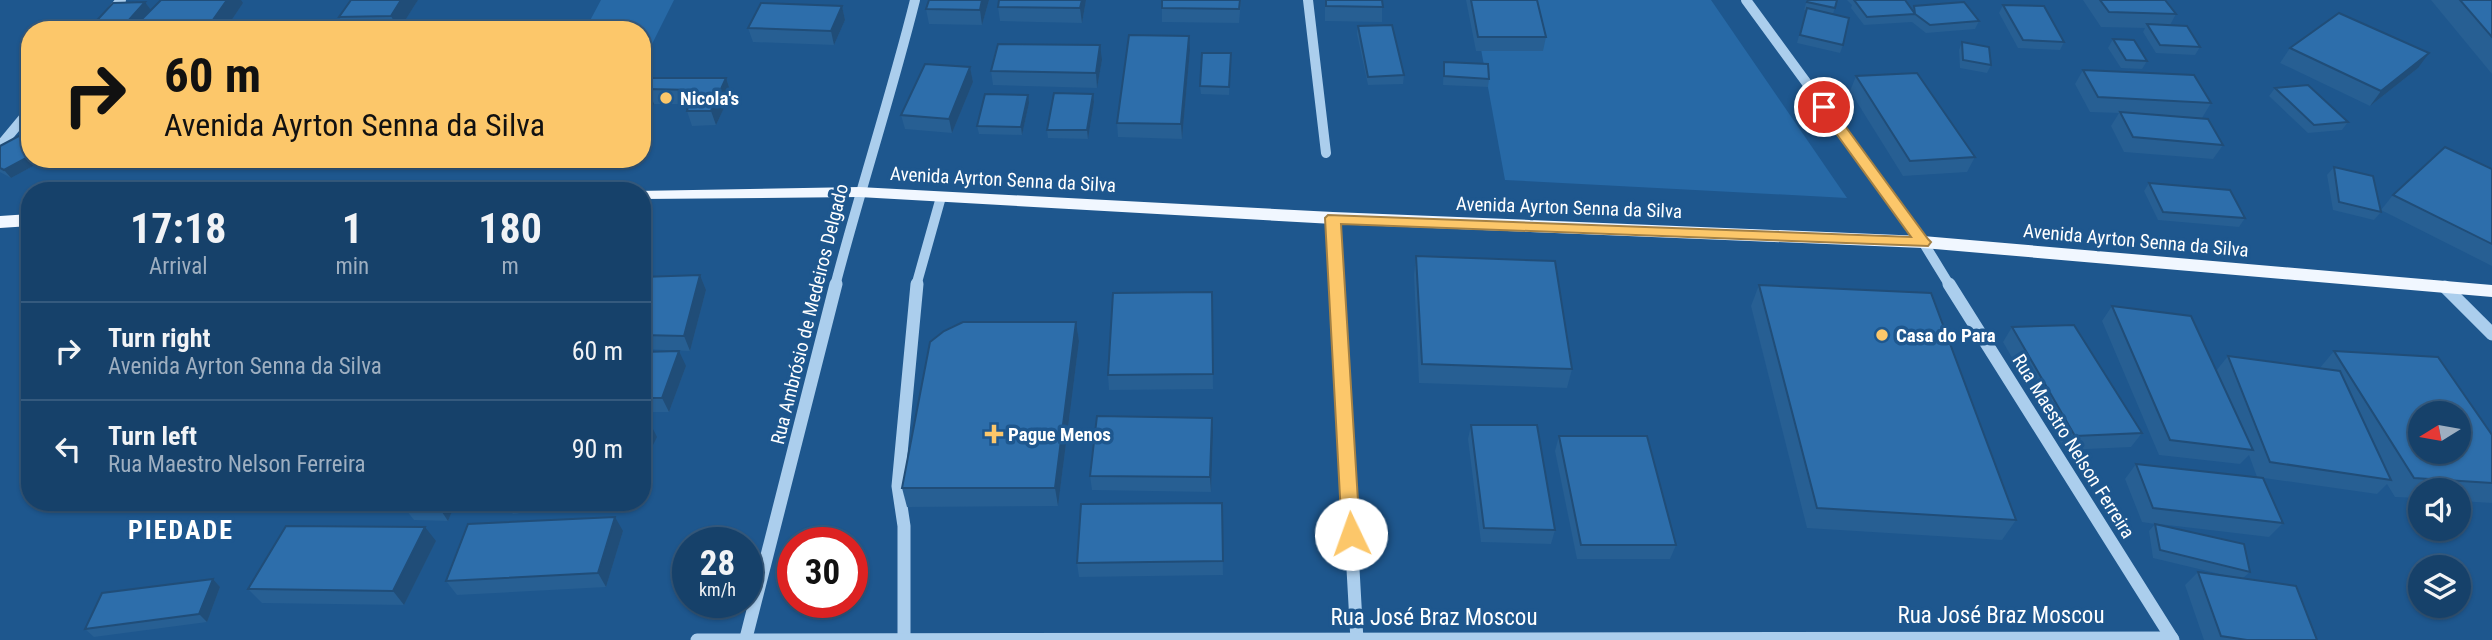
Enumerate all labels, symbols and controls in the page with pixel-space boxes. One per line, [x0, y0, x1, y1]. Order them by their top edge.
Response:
text: 60 m [164, 47, 261, 104]
icon: right [49, 49, 140, 140]
pin [1794, 77, 1854, 137]
place label: Nicola's [680, 87, 739, 110]
icon: arrive [1805, 88, 1843, 126]
marker: Nicola's [658, 90, 674, 106]
text: Avenida Ayrton Senna da Silva [164, 106, 545, 144]
street label: Avenida Ayrton Senna da Silva [889, 162, 1117, 197]
street label: Rua Ambrósio de Medeiros Delgado [766, 181, 853, 447]
street label: Avenida Ayrton Senna da Silva [1456, 192, 1682, 223]
text: 17:18 [130, 204, 226, 253]
text: 1 [342, 204, 363, 253]
text: 180 [478, 204, 542, 253]
street label: Avenida Ayrton Senna da Silva [2022, 219, 2250, 262]
text: Arrival [149, 253, 207, 280]
text: min [335, 253, 369, 280]
text: m [501, 253, 519, 280]
text: Turn right [108, 323, 210, 353]
place label: Casa do Para [1896, 324, 1996, 347]
marker: Casa do Para [1874, 327, 1890, 343]
icon: right [49, 332, 87, 370]
text: 60 m [572, 336, 623, 366]
street label: Rua Maestro Nelson Ferreira [2007, 350, 2140, 543]
text: Avenida Ayrton Senna da Silva [108, 353, 382, 380]
north arrow [2408, 401, 2471, 464]
map controls [2408, 401, 2471, 618]
text: Turn left [108, 421, 197, 451]
place label: Pague Menos [1008, 423, 1111, 446]
marker: Pague Menos [986, 426, 1002, 442]
icon: left [49, 430, 87, 468]
text: 90 m [572, 434, 623, 464]
text: Rua Maestro Nelson Ferreira [108, 451, 366, 478]
button: sound [2408, 478, 2471, 541]
position arrow [1314, 497, 1388, 571]
district label: PIEDADE [128, 515, 234, 545]
speed limit sign: 30 [777, 527, 868, 618]
text: 28 [700, 543, 735, 584]
button: layers [2408, 555, 2471, 618]
text: km/h [699, 579, 736, 600]
street label: Rua José Braz Moscou [1897, 602, 2105, 629]
street label: Rua José Braz Moscou [1330, 604, 1538, 631]

